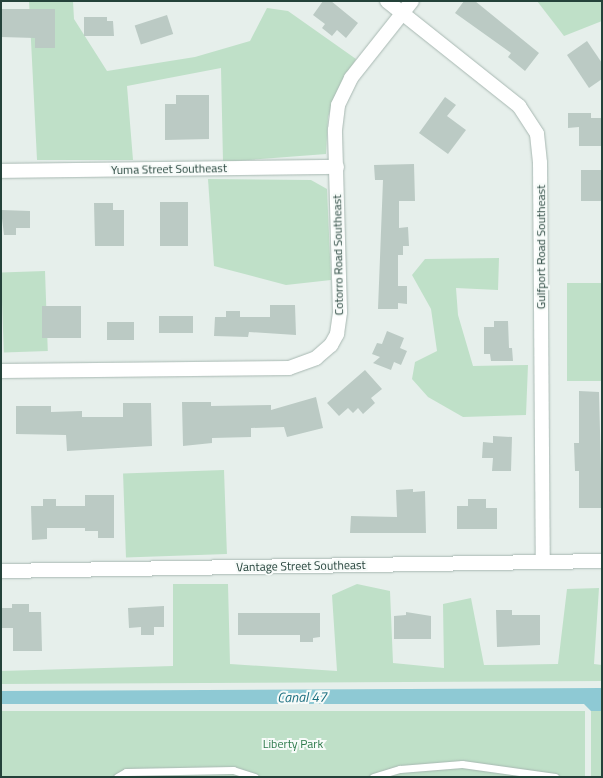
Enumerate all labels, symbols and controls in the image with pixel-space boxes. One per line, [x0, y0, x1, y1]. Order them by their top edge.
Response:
street label: Yuma Street Southeast [111, 161, 227, 177]
street label: Gulfport Road Southeast [534, 185, 548, 309]
street label: Cotorro Road Southeast [330, 195, 346, 315]
street label: Vantage Street Southeast [236, 558, 366, 574]
water label: Canal 47 [277, 688, 327, 706]
park label: Liberty Park [263, 737, 323, 751]

